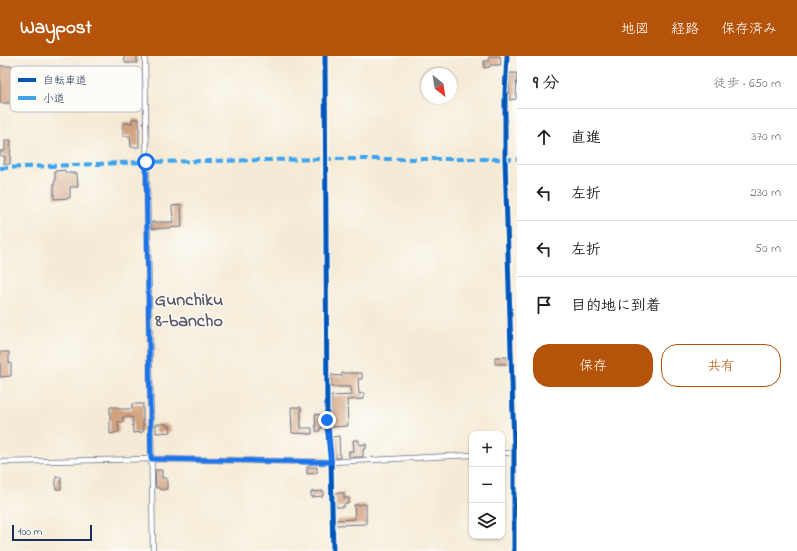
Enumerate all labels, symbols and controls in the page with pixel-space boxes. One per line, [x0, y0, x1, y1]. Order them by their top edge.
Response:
text: Waypost [20, 15, 92, 42]
text: 地図 [621, 19, 649, 40]
text: 経路 [671, 19, 699, 40]
text: 保存済み [721, 19, 777, 40]
legend [10, 66, 142, 112]
north arrow [421, 68, 457, 104]
text: 9 分 [533, 71, 559, 96]
text: 自転車道 [43, 73, 87, 89]
text: 徒歩 · 650 m [714, 74, 781, 93]
text: 小道 [43, 91, 65, 107]
icon: ahead [533, 126, 555, 148]
text: 直進 [571, 127, 601, 149]
text: 370 m [751, 127, 781, 146]
route start [137, 153, 155, 171]
icon: left [533, 182, 555, 204]
text: 左折 [571, 183, 601, 205]
text: 230 m [750, 183, 781, 202]
icon: left [533, 238, 555, 260]
text: 左折 [571, 239, 601, 261]
text: 50 m [755, 239, 781, 258]
district label: Gunchiku 8-bancho [154, 288, 223, 335]
icon: arrive [533, 294, 555, 316]
text: 目的地に到着 [571, 295, 661, 317]
button: 保存 [533, 344, 653, 387]
button: 共有 [661, 344, 781, 387]
route end [318, 411, 336, 429]
map controls [469, 431, 505, 539]
button: + [469, 431, 505, 467]
button: − [469, 467, 505, 503]
button: layers [469, 503, 505, 539]
scale bar [12, 523, 92, 542]
text: 100 m [18, 524, 42, 540]

